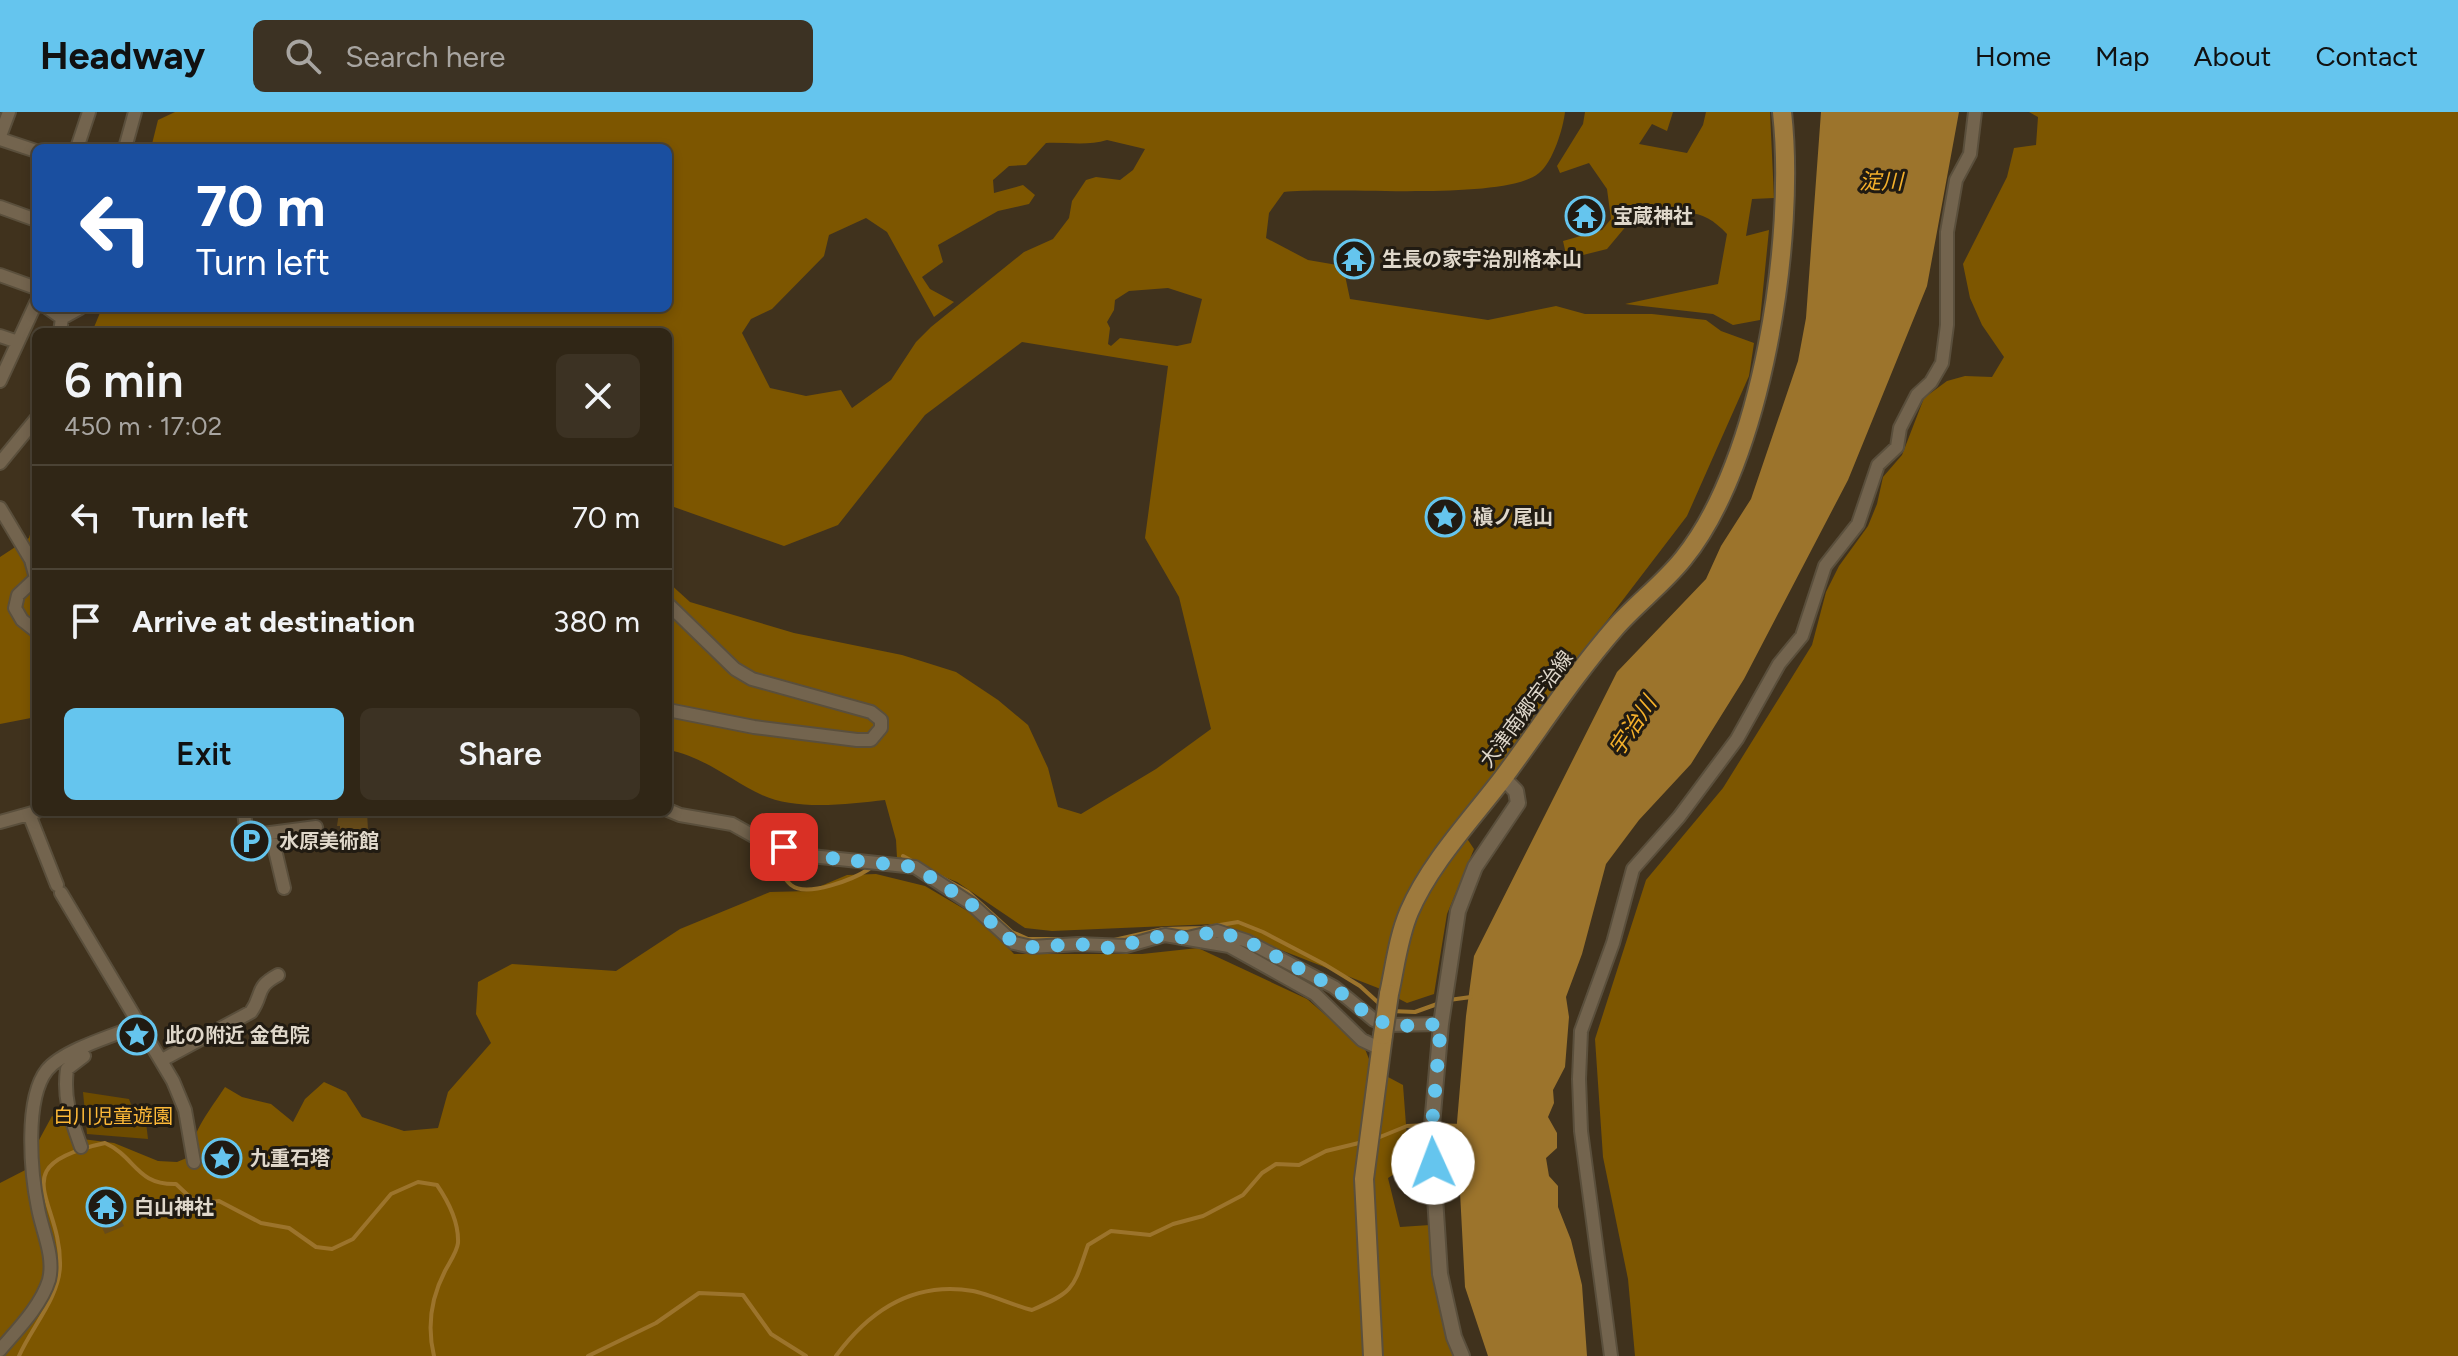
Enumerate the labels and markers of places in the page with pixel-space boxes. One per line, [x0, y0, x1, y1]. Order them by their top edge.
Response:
temple icon: 宝蔵神社 [1564, 195, 1606, 237]
place label: 宝蔵神社 [1613, 204, 1693, 228]
temple icon: 生長の家宇治別格本山 [1333, 238, 1375, 280]
place label: 生長の家宇治別格本山 [1382, 247, 1582, 271]
place icon: 槇ノ尾山 [1424, 496, 1466, 538]
place label: 槇ノ尾山 [1473, 505, 1553, 529]
pin [750, 813, 818, 881]
parking icon: 水原美術館 [230, 820, 272, 862]
place label: 水原美術館 [279, 829, 379, 853]
place icon: 此の附近 金色院 [116, 1014, 158, 1056]
place label: 此の附近 金色院 [165, 1023, 310, 1047]
place icon: 九重石塔 [201, 1137, 243, 1179]
place label: 九重石塔 [250, 1146, 330, 1170]
temple icon: 白山神社 [85, 1186, 127, 1228]
place label: 白山神社 [134, 1195, 214, 1219]

